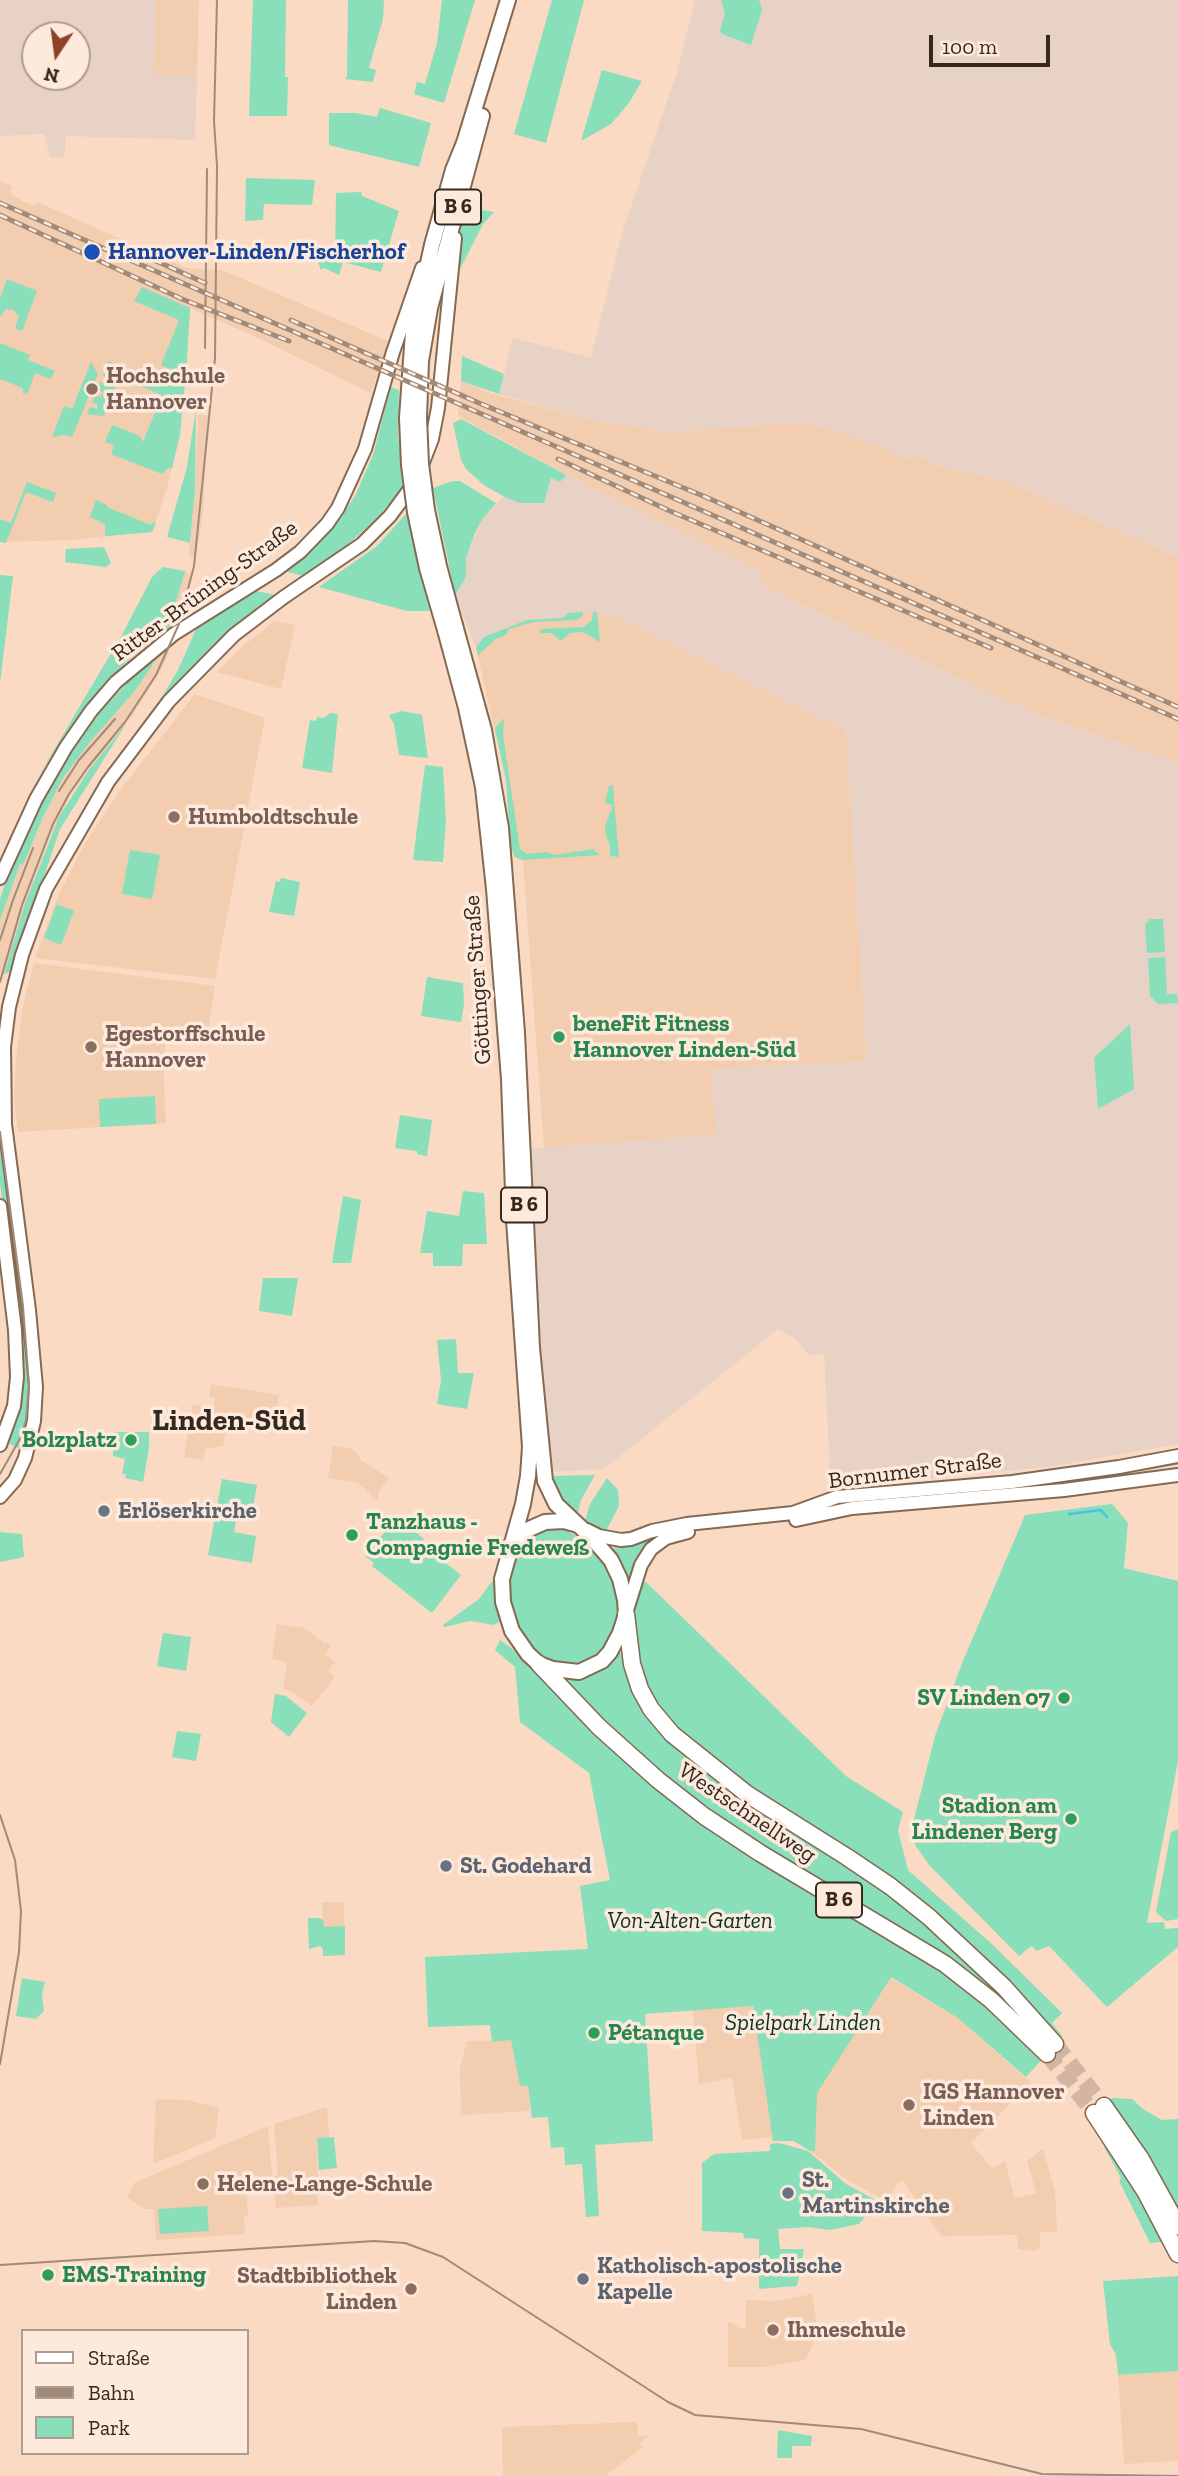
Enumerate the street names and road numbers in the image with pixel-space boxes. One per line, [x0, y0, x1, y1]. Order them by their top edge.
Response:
road number: B 6 [435, 190, 481, 224]
street label: Ritter-Brüning-Straße [107, 514, 303, 668]
street label: Göttinger Straße [458, 894, 498, 1066]
road number: B 6 [501, 1188, 547, 1222]
street label: Bornumer Straße [827, 1447, 1003, 1495]
street label: Westschnellweg [673, 1757, 821, 1869]
road number: B 6 [816, 1882, 862, 1918]

